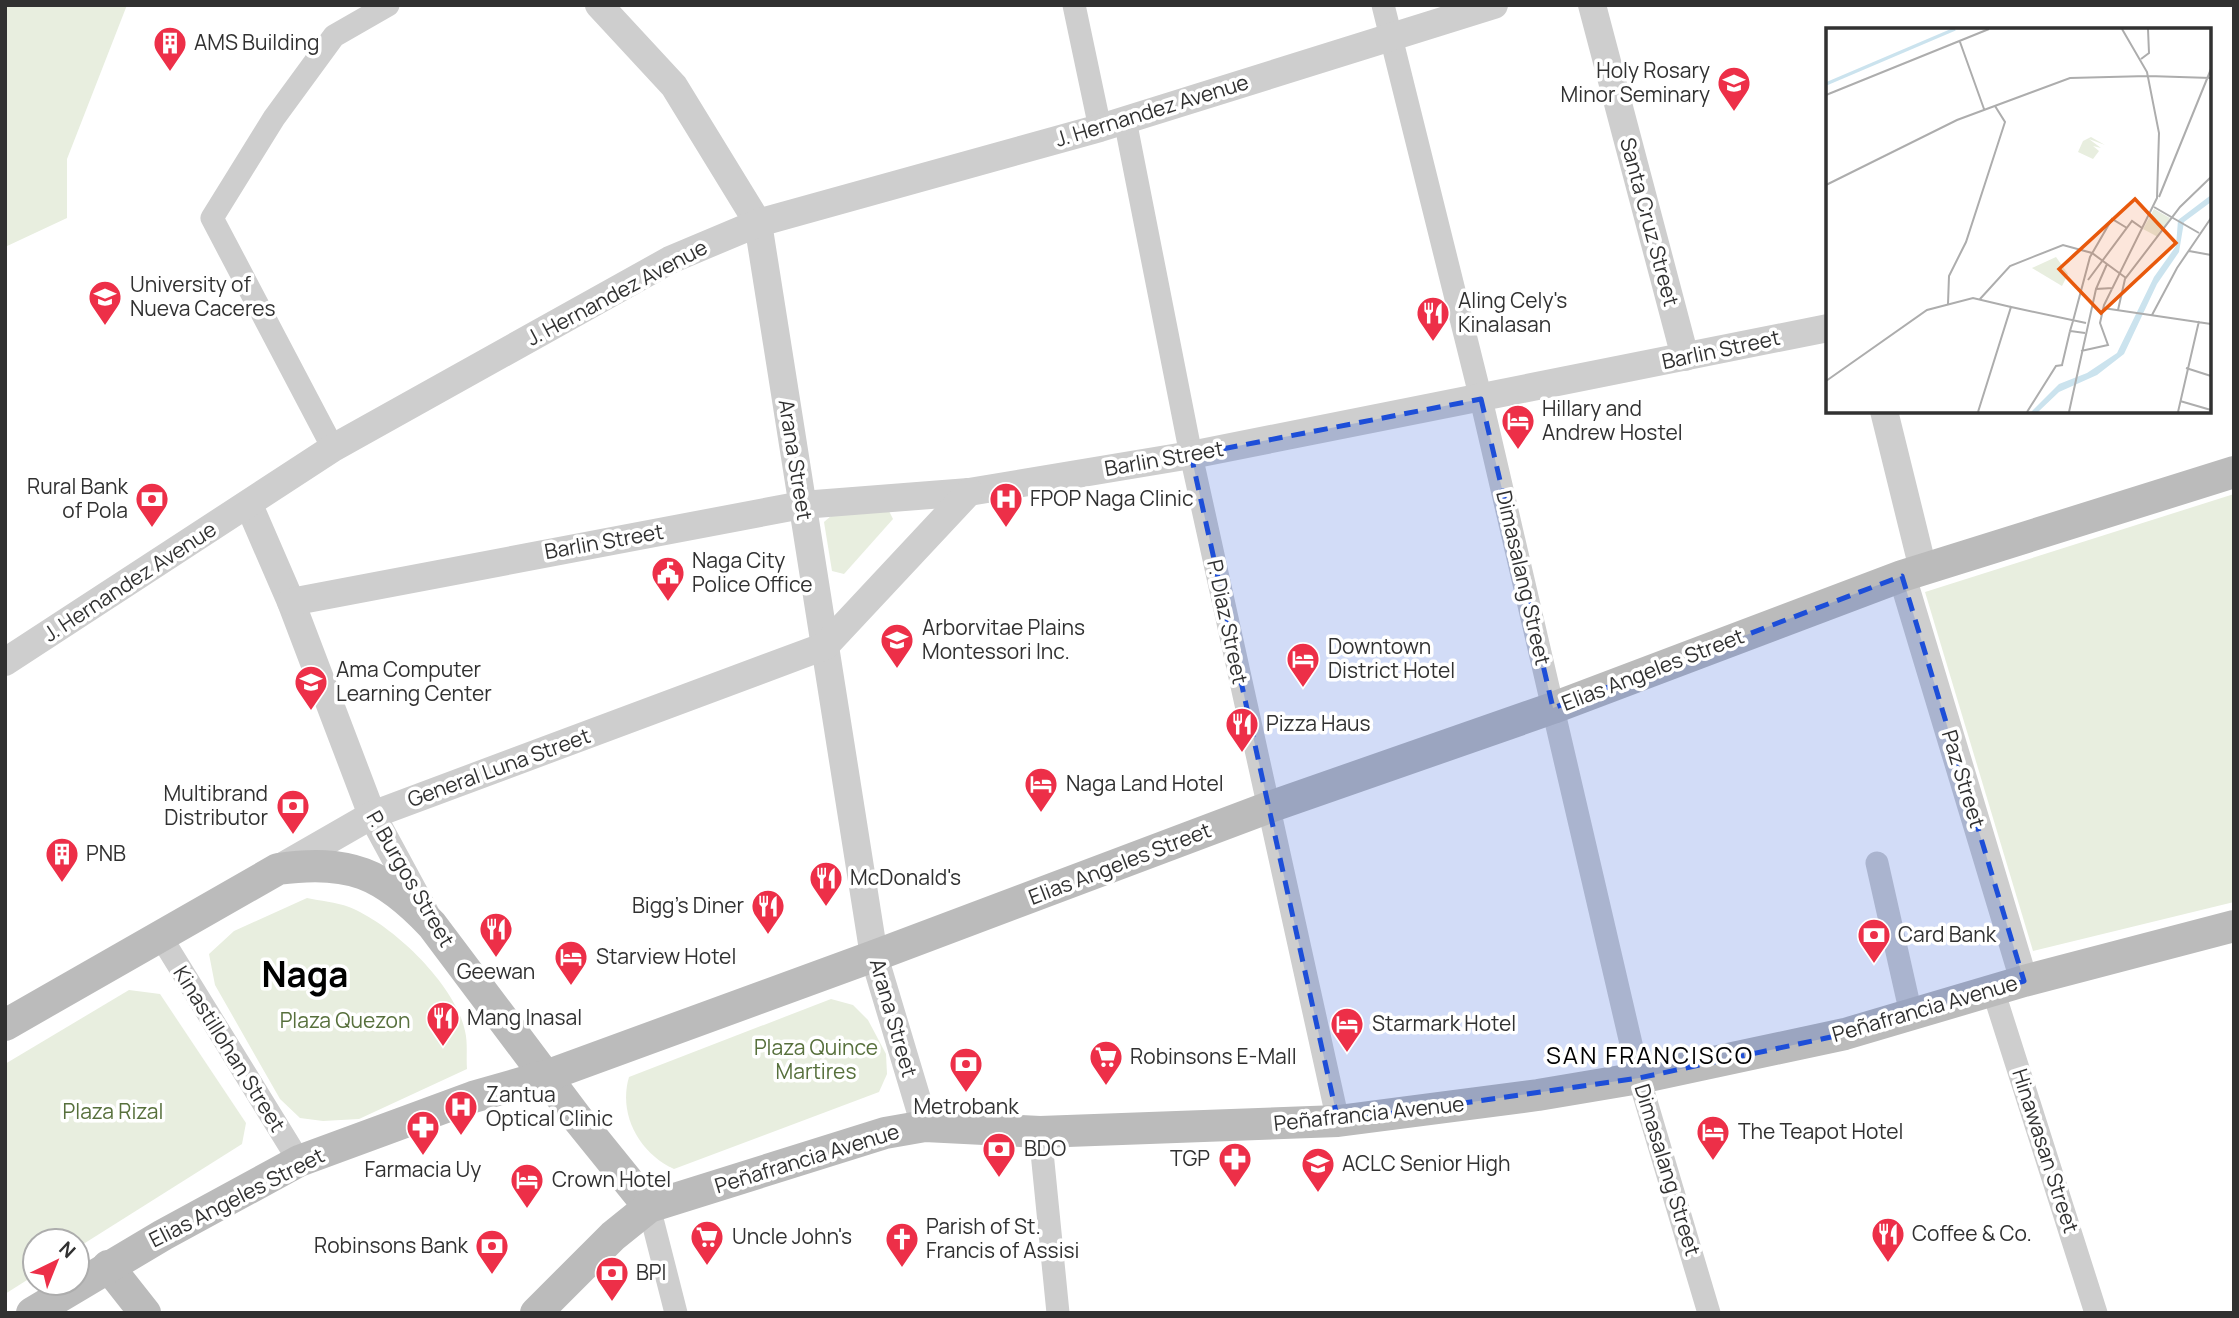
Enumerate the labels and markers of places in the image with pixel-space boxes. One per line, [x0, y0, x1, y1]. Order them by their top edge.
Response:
building icon: AMS Building [151, 24, 189, 73]
place label: AMS Building [194, 28, 320, 56]
place label: Holy Rosary Minor Seminary [1561, 56, 1710, 108]
school or university icon: Holy Rosary Minor Seminary [1715, 64, 1753, 113]
place label: University of Nueva Caceres [130, 270, 276, 322]
school or university icon: University of Nueva Caceres [86, 278, 124, 327]
place label: Aling Cely's Kinalasan [1458, 286, 1567, 338]
restaurant icon: Aling Cely's Kinalasan [1414, 294, 1452, 343]
place label: Hillary and Andrew Hostel [1542, 394, 1683, 446]
hotel icon: Hillary and Andrew Hostel [1499, 402, 1537, 451]
place label: Rural Bank of Pola [27, 472, 129, 524]
bank icon: Rural Bank of Pola [133, 480, 171, 529]
hospital icon: FPOP Naga Clinic [987, 480, 1025, 529]
place label: FPOP Naga Clinic [1030, 484, 1194, 512]
place label: Naga City Police Office [692, 546, 813, 598]
public building icon: Naga City Police Office [649, 554, 687, 603]
place label: Arborvitae Plains Montessori Inc. [922, 613, 1085, 665]
school or university icon: Arborvitae Plains Montessori Inc. [878, 621, 916, 670]
place label: Downtown District Hotel [1328, 632, 1455, 684]
hotel icon: Downtown District Hotel [1284, 640, 1322, 689]
place label: Ama Computer Learning Center [336, 655, 492, 707]
school or university icon: Ama Computer Learning Center [292, 663, 330, 712]
restaurant icon: Pizza Haus [1223, 705, 1261, 754]
place label: Pizza Haus [1266, 709, 1371, 737]
hotel icon: Naga Land Hotel [1022, 765, 1060, 814]
place label: Naga Land Hotel [1066, 769, 1224, 797]
place label: Multibrand Distributor [164, 779, 268, 831]
bank icon: Multibrand Distributor [274, 787, 312, 836]
building icon: PNB [43, 835, 81, 884]
place label: PNB [86, 839, 126, 867]
restaurant icon: McDonald's [807, 859, 845, 908]
place label: McDonald's [850, 863, 961, 891]
restaurant icon: Bigg's Diner [749, 887, 787, 936]
place label: Bigg's Diner [632, 891, 744, 919]
restaurant icon: Geewan [477, 910, 515, 959]
bank icon: Card Bank [1855, 916, 1893, 965]
place label: Card Bank [1898, 920, 1997, 948]
hotel icon: Starview Hotel [552, 938, 590, 987]
place label: Starview Hotel [596, 942, 736, 970]
place label: Geewan [457, 957, 535, 985]
restaurant icon: Mang Inasal [424, 999, 462, 1048]
place label: Mang Inasal [467, 1003, 582, 1031]
hotel icon: Starmark Hotel [1328, 1005, 1366, 1054]
place label: Starmark Hotel [1372, 1009, 1516, 1037]
supermarket icon: Robinsons E-Mall [1087, 1038, 1125, 1087]
place label: Robinsons E-Mall [1130, 1042, 1297, 1070]
bank icon: Metrobank [947, 1045, 985, 1094]
place label: Zantua Optical Clinic [486, 1080, 613, 1132]
hospital icon: Zantua Optical Clinic [442, 1088, 480, 1137]
place label: Metrobank [913, 1092, 1019, 1120]
pharmacy icon: Farmacia Uy [404, 1108, 442, 1157]
hotel icon: The Teapot Hotel [1694, 1113, 1732, 1162]
place label: The Teapot Hotel [1738, 1117, 1903, 1145]
bank icon: BDO [980, 1130, 1018, 1179]
place label: BDO [1024, 1134, 1066, 1162]
pharmacy icon: TGP [1216, 1140, 1254, 1189]
place label: TGP [1170, 1144, 1210, 1172]
school or university icon: ACLC Senior High [1299, 1145, 1337, 1194]
place label: ACLC Senior High [1342, 1149, 1511, 1177]
place label: Farmacia Uy [365, 1155, 481, 1183]
hotel icon: Crown Hotel [508, 1161, 546, 1210]
place label: Crown Hotel [552, 1165, 671, 1193]
place label: Parish of St. Francis of Assisi [926, 1212, 1079, 1264]
restaurant icon: Coffee & Co. [1869, 1215, 1907, 1264]
supermarket icon: Uncle John's [688, 1218, 726, 1267]
place label: Coffee & Co. [1912, 1219, 2032, 1247]
church icon: Parish of St. Francis of Assisi [883, 1220, 921, 1269]
place label: Uncle John's [732, 1222, 852, 1250]
bank icon: Robinsons Bank [473, 1227, 511, 1276]
place label: Robinsons Bank [314, 1231, 469, 1259]
bank icon: BPI [593, 1254, 631, 1303]
place label: BPI [636, 1258, 666, 1286]

